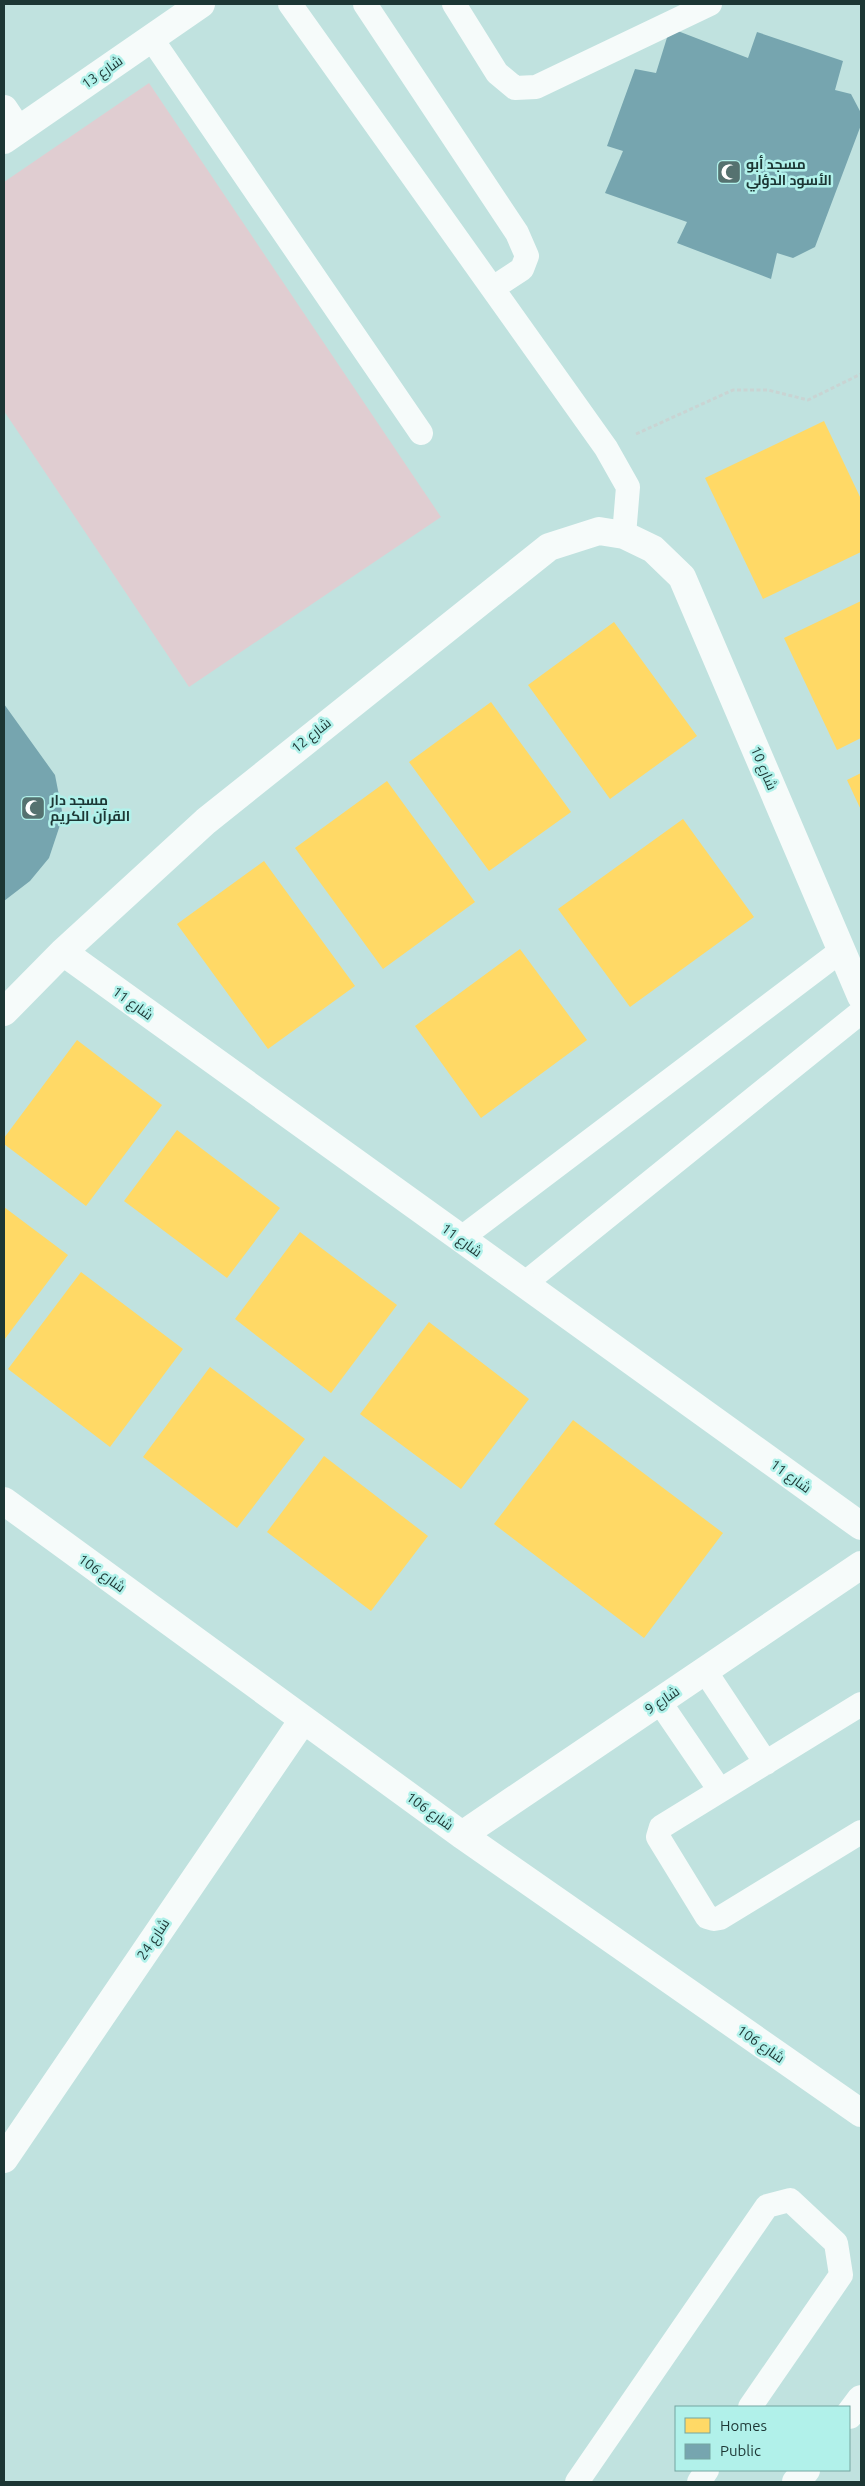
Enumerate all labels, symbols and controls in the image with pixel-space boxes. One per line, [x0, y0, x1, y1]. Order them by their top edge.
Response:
street label: شارع 13 [79, 52, 126, 93]
place label: مسجد أبو الأسود الدؤلي [746, 155, 832, 192]
mosque icon: مسجد أبو الأسود الدؤلي [716, 159, 742, 185]
street label: شارع 12 [288, 714, 335, 757]
street label: شارع 10 [747, 744, 780, 793]
place label: مسجد دار القرآن الكريم [49, 792, 130, 826]
mosque icon: مسجد دار القرآن الكريم [20, 795, 46, 821]
street label: شارع 11 [109, 983, 156, 1024]
street label: شارع 11 [438, 1220, 485, 1261]
street label: شارع 11 [767, 1456, 814, 1497]
street label: شارع 106 [75, 1551, 129, 1596]
street label: شارع 9 [642, 1683, 683, 1718]
street label: شارع 106 [403, 1789, 457, 1834]
street label: شارع 24 [133, 1915, 173, 1963]
street label: شارع 106 [734, 2022, 788, 2067]
legend [675, 2406, 850, 2471]
text: Homes [720, 2417, 767, 2434]
text: Public [720, 2442, 761, 2459]

